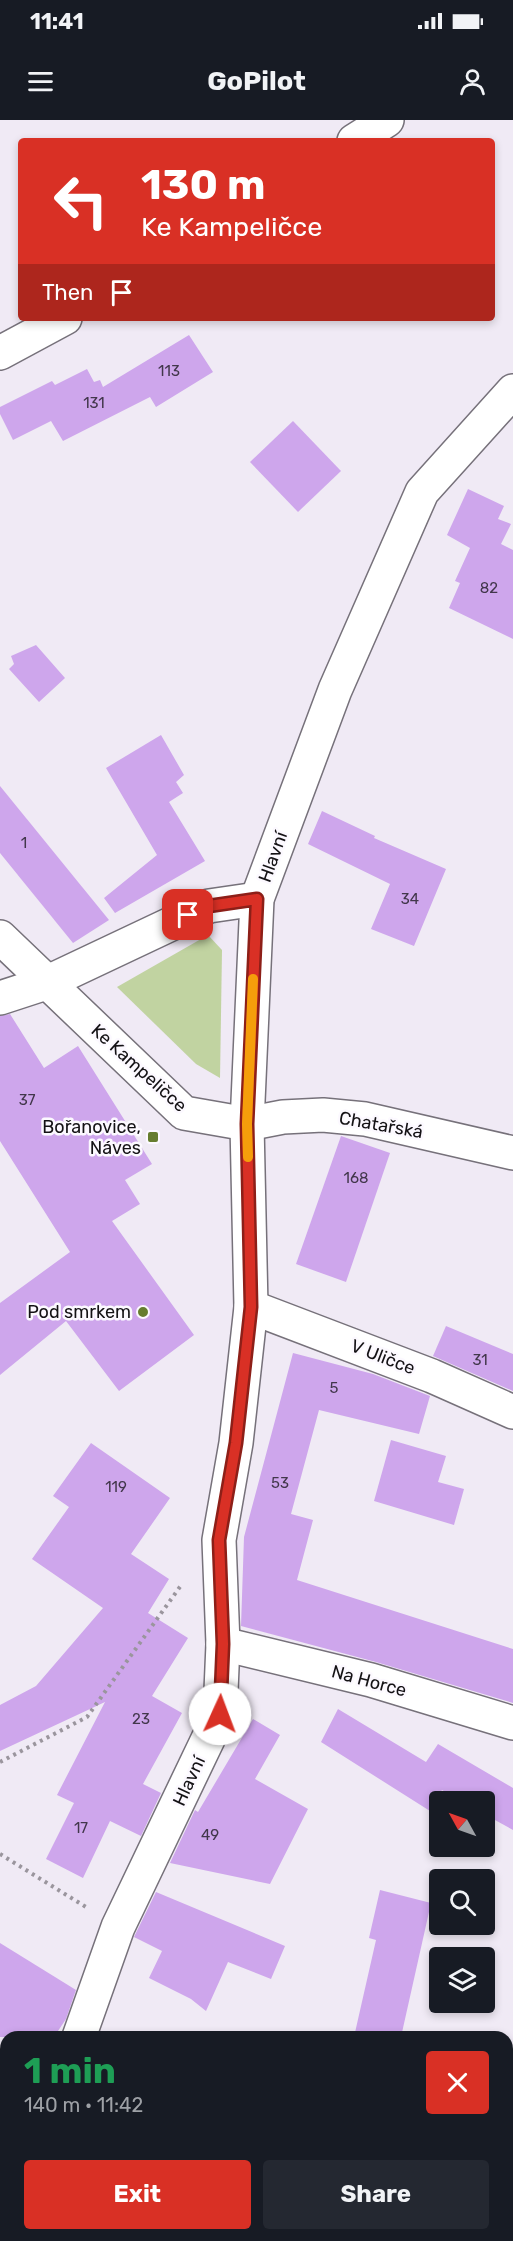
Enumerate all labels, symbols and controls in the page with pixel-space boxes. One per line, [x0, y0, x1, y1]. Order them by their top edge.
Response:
text: 11:41 [30, 8, 84, 35]
icon: menu [24, 65, 57, 98]
text: GoPilot [207, 65, 306, 97]
icon: person [456, 65, 489, 98]
text: 130 m [141, 160, 266, 210]
icon: left [42, 162, 120, 240]
text: Ke Kampeličce [141, 211, 322, 243]
icon: arrive [105, 276, 138, 309]
text: Then [42, 279, 93, 306]
house number: 113 [158, 362, 180, 380]
house number: 131 [83, 394, 105, 412]
house number: 82 [480, 579, 498, 597]
street label: Hlavní [254, 827, 293, 885]
house number: 1 [21, 834, 27, 852]
pin [162, 889, 213, 940]
house number: 34 [401, 890, 419, 908]
icon: arrive [171, 898, 204, 931]
street label: Ke Kampeličce [87, 1019, 191, 1117]
house number: 37 [19, 1091, 36, 1109]
street label: Chatařská [337, 1107, 425, 1143]
place label: Bořanovice, Náves [42, 1116, 141, 1159]
marker: Bořanovice, Náves [146, 1130, 160, 1144]
house number: 168 [343, 1169, 369, 1187]
place label: Pod smrkem [27, 1301, 131, 1323]
marker: Pod smrkem [136, 1305, 150, 1319]
street label: V Uličce [348, 1335, 418, 1379]
house number: 31 [472, 1351, 488, 1369]
house number: 5 [330, 1379, 339, 1397]
house number: 53 [271, 1474, 289, 1492]
house number: 119 [105, 1478, 127, 1496]
street label: Na Horce [329, 1660, 409, 1702]
position arrow [188, 1682, 252, 1746]
house number: 23 [132, 1710, 150, 1728]
street label: Hlavní [168, 1751, 211, 1809]
north arrow [429, 1791, 495, 1857]
map controls [429, 1791, 495, 2013]
house number: 17 [74, 1819, 88, 1837]
house number: 49 [201, 1826, 219, 1844]
button: search [429, 1869, 495, 1935]
button: layers [429, 1947, 495, 2013]
text: 1 min [24, 2049, 116, 2092]
button: close [426, 2051, 489, 2114]
text: 140 m · 11:42 [24, 2093, 143, 2117]
button: Exit [24, 2160, 251, 2229]
button: Share [263, 2160, 489, 2229]

